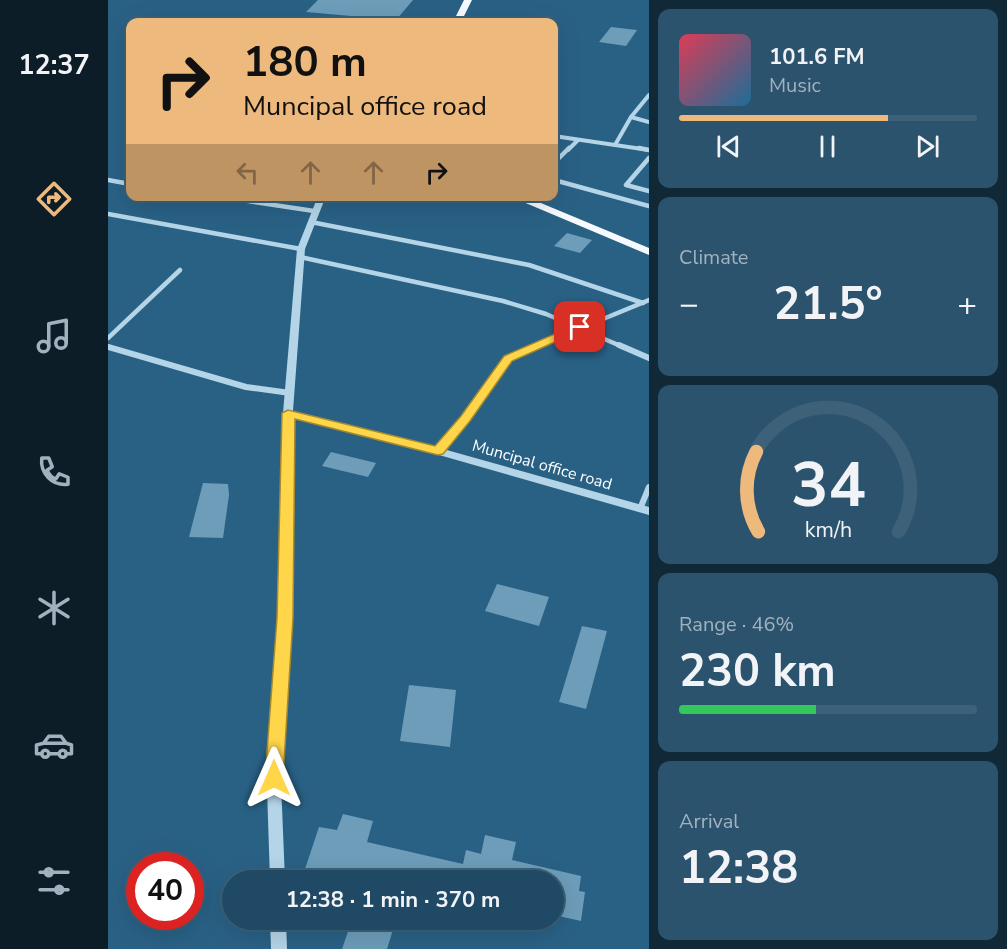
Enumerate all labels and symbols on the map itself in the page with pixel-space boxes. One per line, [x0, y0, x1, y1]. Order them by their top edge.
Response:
pin [554, 301, 605, 352]
street label: Muncipal office road [469, 435, 615, 495]
position arrow [242, 746, 306, 810]
speed limit sign: 40 [126, 852, 204, 930]

